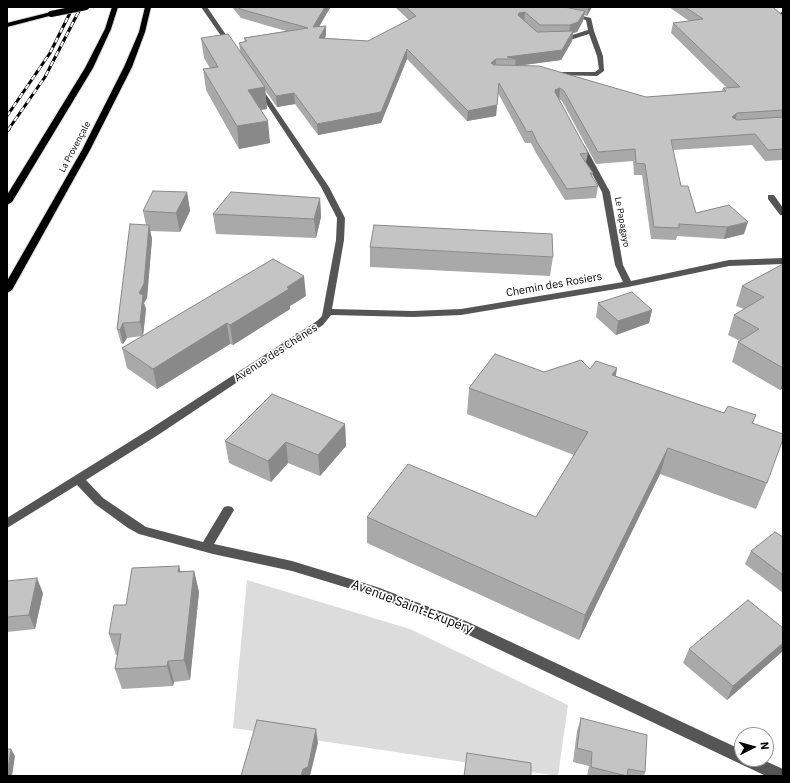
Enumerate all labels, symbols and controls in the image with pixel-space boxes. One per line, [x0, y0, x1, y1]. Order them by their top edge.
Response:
street label: La Provençale [57, 120, 93, 174]
street label: Le Papagayo [612, 196, 632, 248]
street label: Chemin des Rosiers [505, 270, 603, 300]
street label: Avenue des Chênes [232, 321, 320, 385]
street label: Avenue Saint-Exupéry [349, 577, 475, 637]
north arrow [734, 727, 774, 767]
text: N [758, 741, 772, 751]

